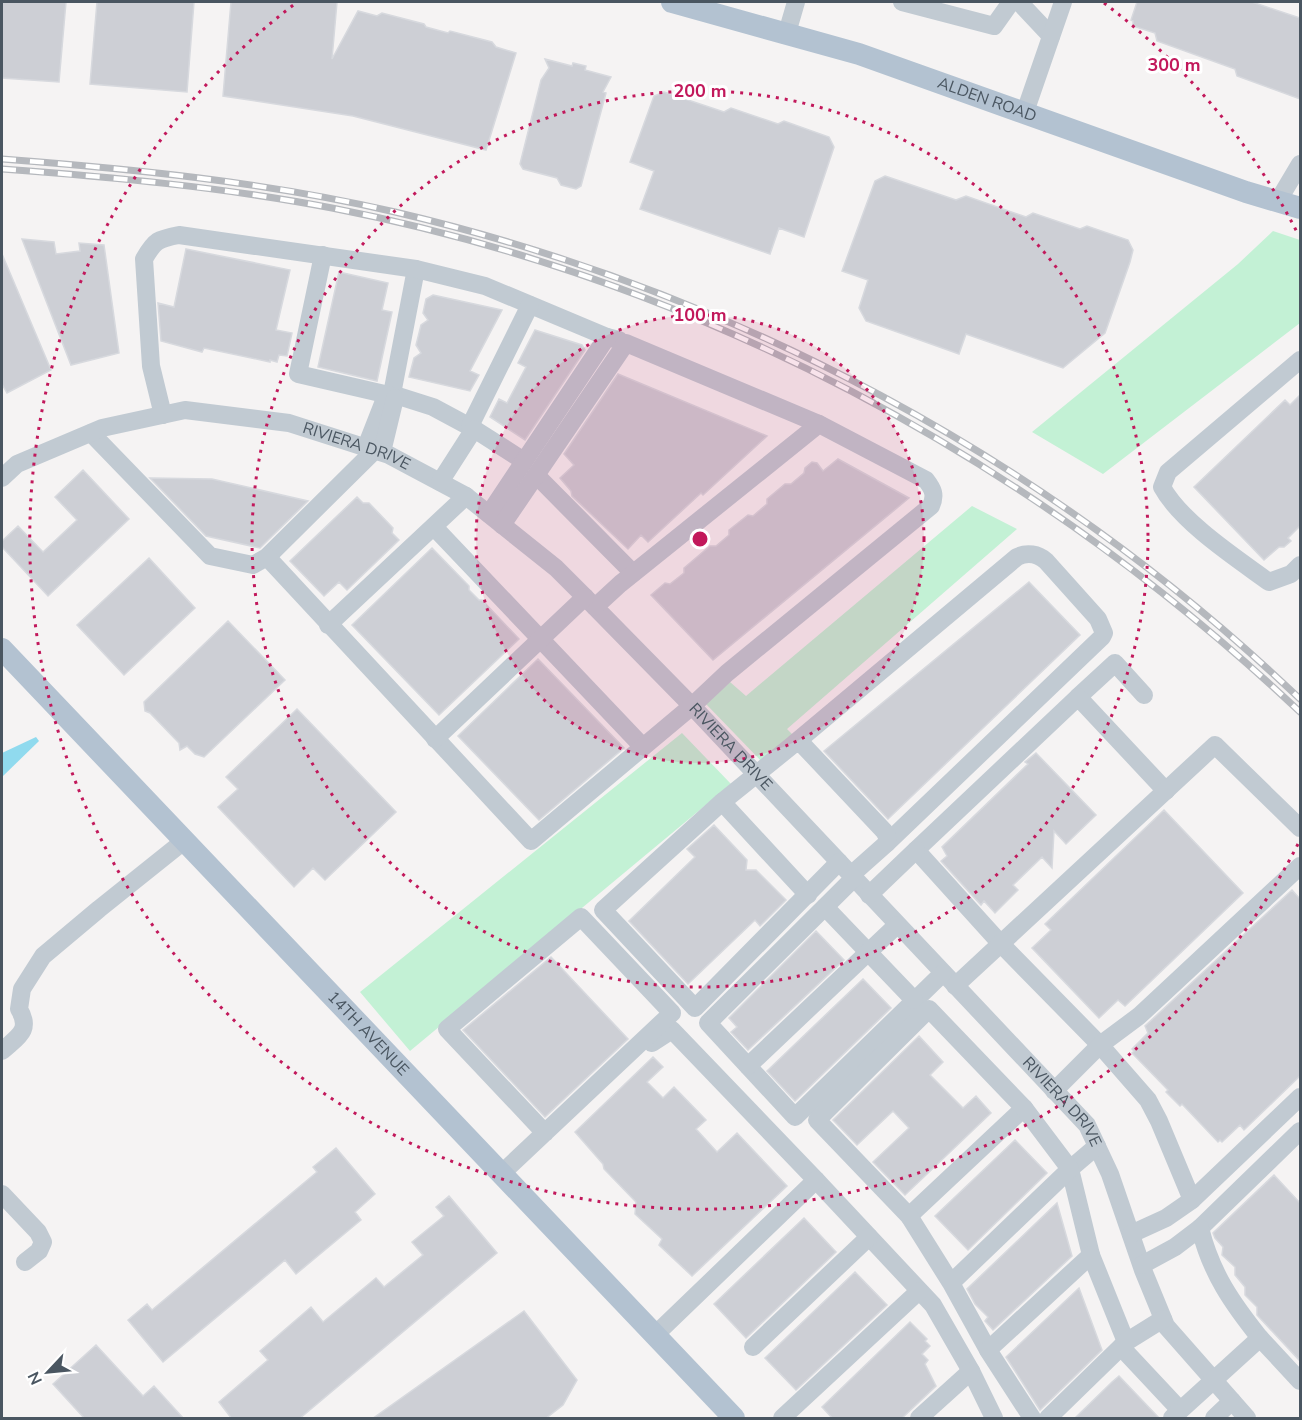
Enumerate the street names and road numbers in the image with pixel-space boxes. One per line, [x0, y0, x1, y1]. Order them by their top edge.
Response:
street label: ALDEN ROAD [934, 72, 1040, 127]
street label: RIVIERA DRIVE [300, 417, 414, 475]
street label: RIVIERA DRIVE [684, 698, 777, 795]
street label: 14TH AVENUE [323, 986, 414, 1081]
street label: RIVIERA DRIVE [1017, 1052, 1107, 1150]

